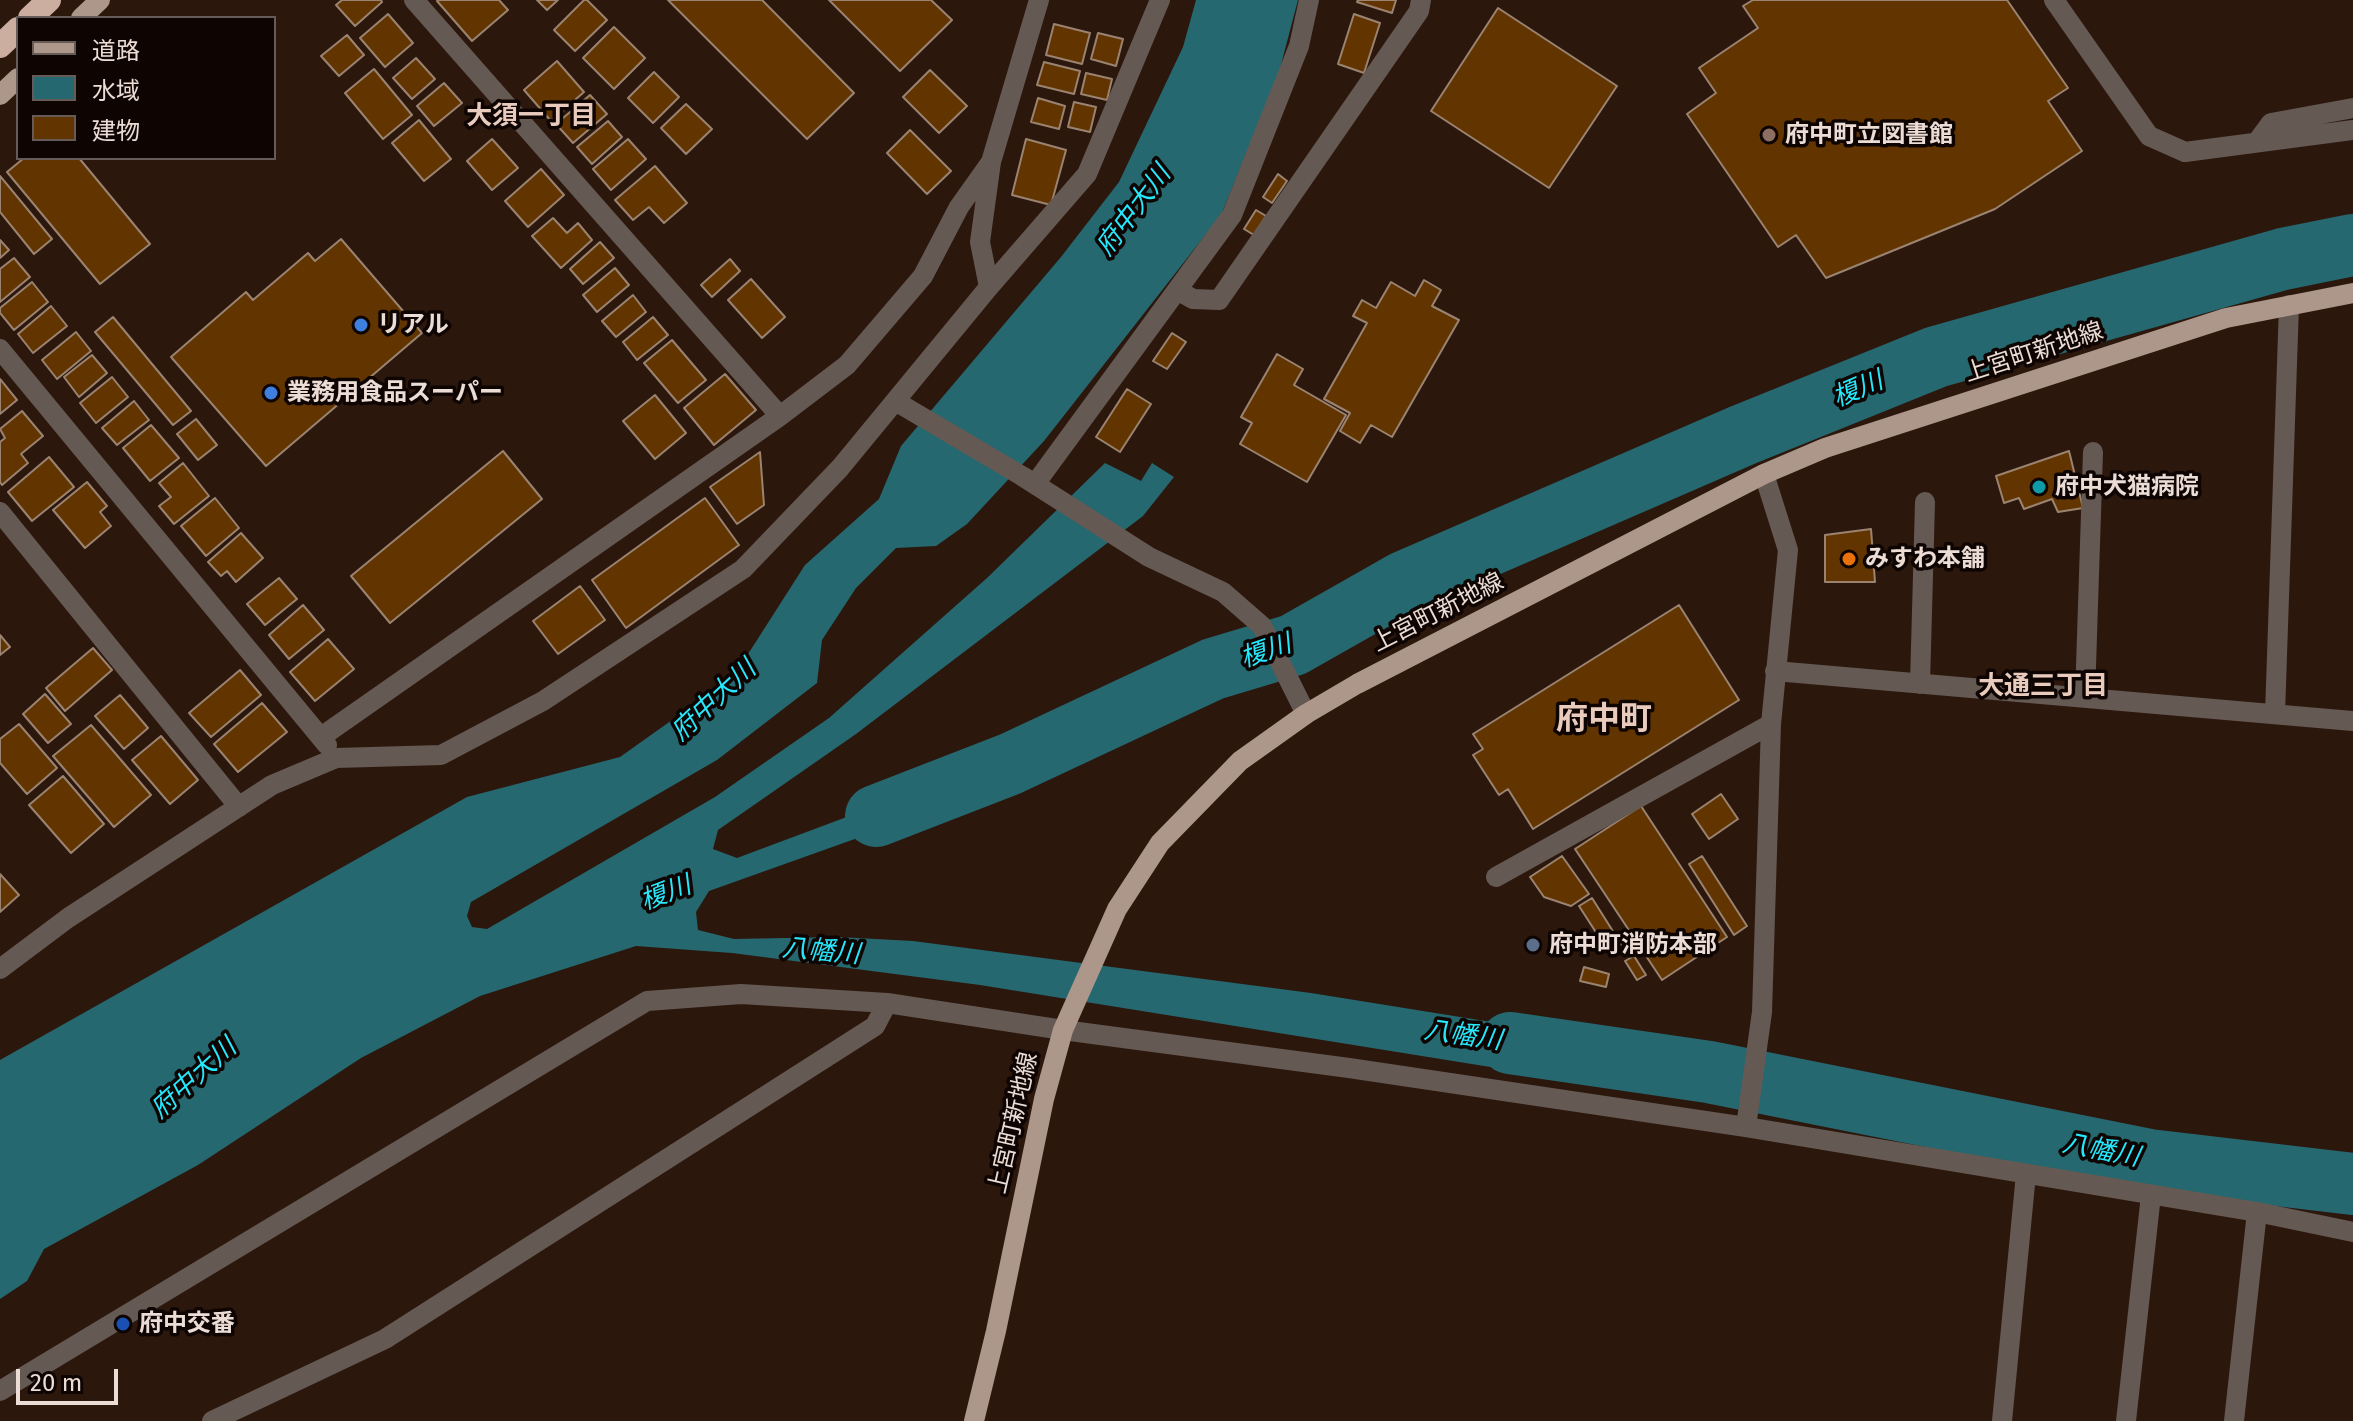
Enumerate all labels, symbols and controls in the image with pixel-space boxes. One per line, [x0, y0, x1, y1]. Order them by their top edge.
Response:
legend [16, 16, 276, 160]
text: 道路 [92, 37, 140, 65]
text: 水域 [92, 77, 140, 105]
district label: 大須一丁目 [466, 101, 596, 133]
text: 建物 [92, 117, 140, 145]
place label: 府中町立図書館 [1785, 121, 1953, 149]
marker: 府中町立図書館 [1760, 126, 1778, 144]
water label: 府中大川 [1090, 160, 1178, 262]
place label: リアル [377, 311, 449, 339]
marker: リアル [352, 316, 370, 334]
street label: 上宮町新地線 [1961, 317, 2107, 389]
water label: 榎川 [1828, 365, 1888, 415]
place label: 業務用食品スーパー [287, 379, 503, 407]
marker: 業務用食品スーパー [262, 384, 280, 402]
place label: 府中犬猫病院 [2055, 473, 2199, 501]
marker: 府中犬猫病院 [2030, 478, 2048, 496]
place label: みすわ本舗 [1865, 545, 1985, 573]
marker: みすわ本舗 [1840, 550, 1858, 568]
street label: 上宮町新地線 [1367, 567, 1509, 659]
water label: 榎川 [1236, 629, 1296, 675]
water label: 府中大川 [665, 654, 763, 748]
district label: 大通三丁目 [1978, 671, 2108, 703]
district label: 府中町 [1556, 701, 1652, 739]
water label: 榎川 [636, 870, 696, 918]
place label: 府中町消防本部 [1549, 931, 1717, 959]
water label: 八幡川 [781, 933, 861, 971]
marker: 府中町消防本部 [1524, 936, 1542, 954]
water label: 八幡川 [1422, 1015, 1504, 1057]
water label: 府中大川 [145, 1033, 243, 1125]
street label: 上宮町新地線 [984, 1050, 1044, 1196]
water label: 八幡川 [2060, 1128, 2142, 1174]
place label: 府中交番 [139, 1310, 235, 1338]
marker: 府中交番 [114, 1315, 132, 1333]
scale bar [20, 1353, 122, 1403]
text: 20 m [30, 1369, 82, 1397]

